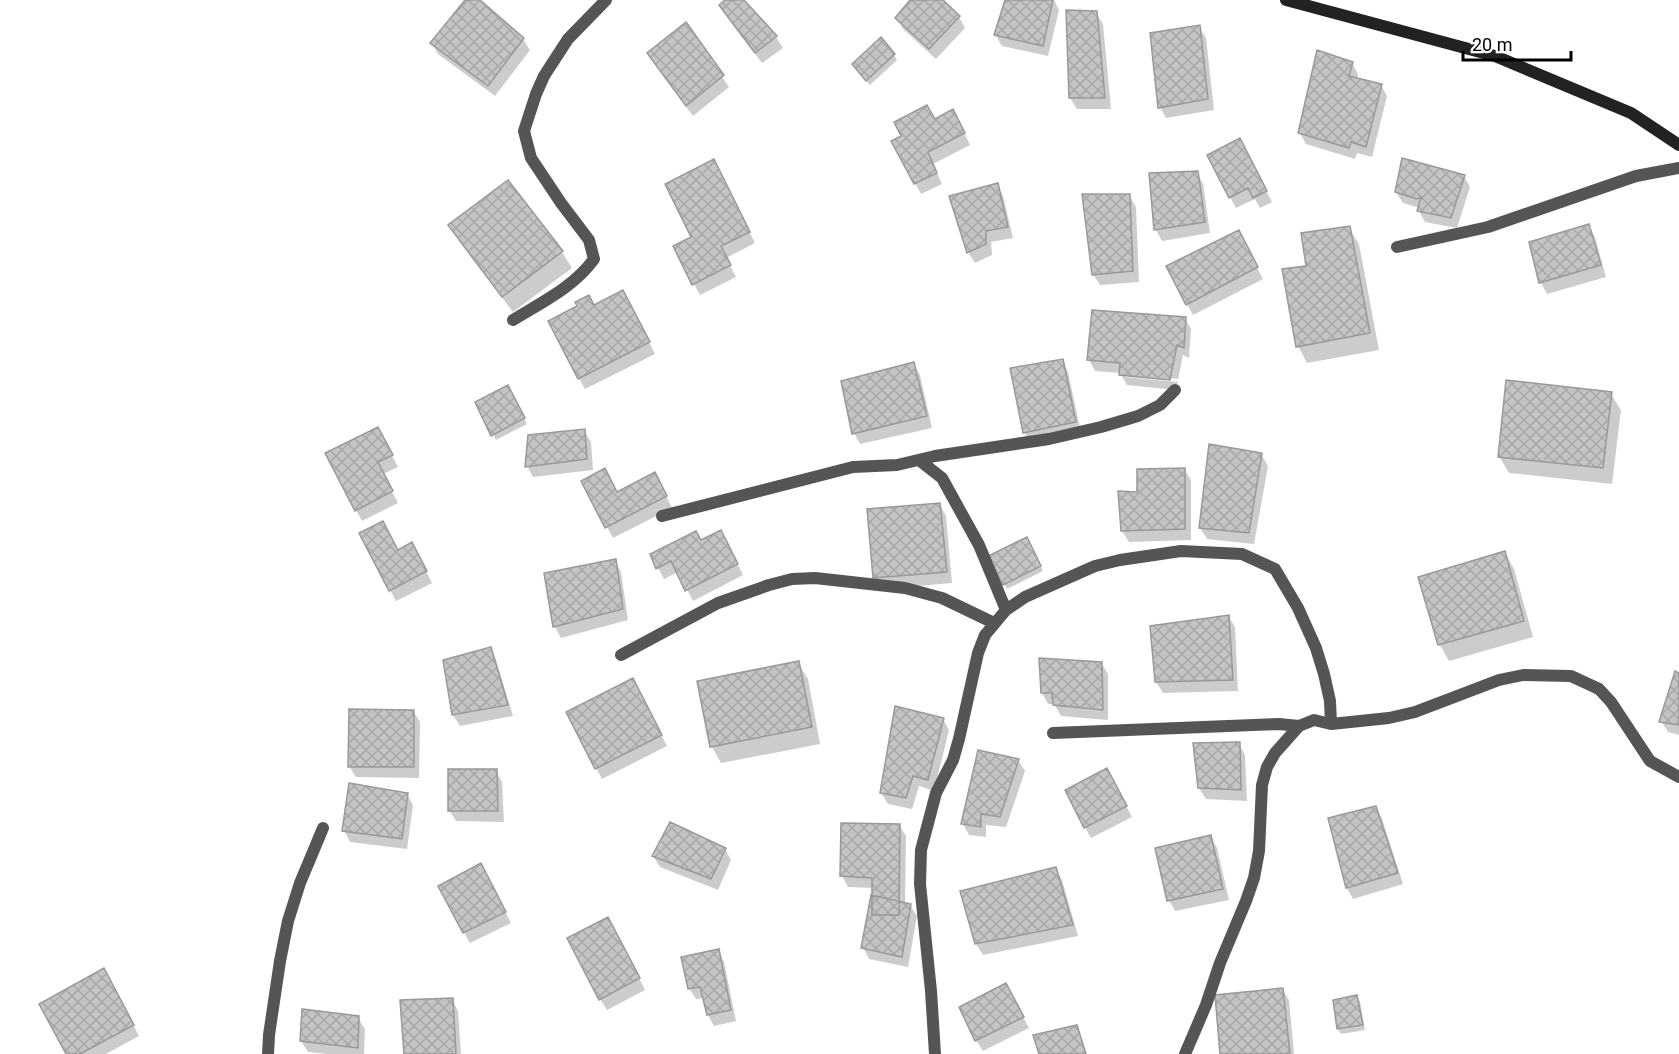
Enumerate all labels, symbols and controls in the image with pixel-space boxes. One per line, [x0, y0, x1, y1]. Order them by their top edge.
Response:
scale bar [1463, 24, 1571, 62]
text: 20 m [1472, 34, 1512, 55]

